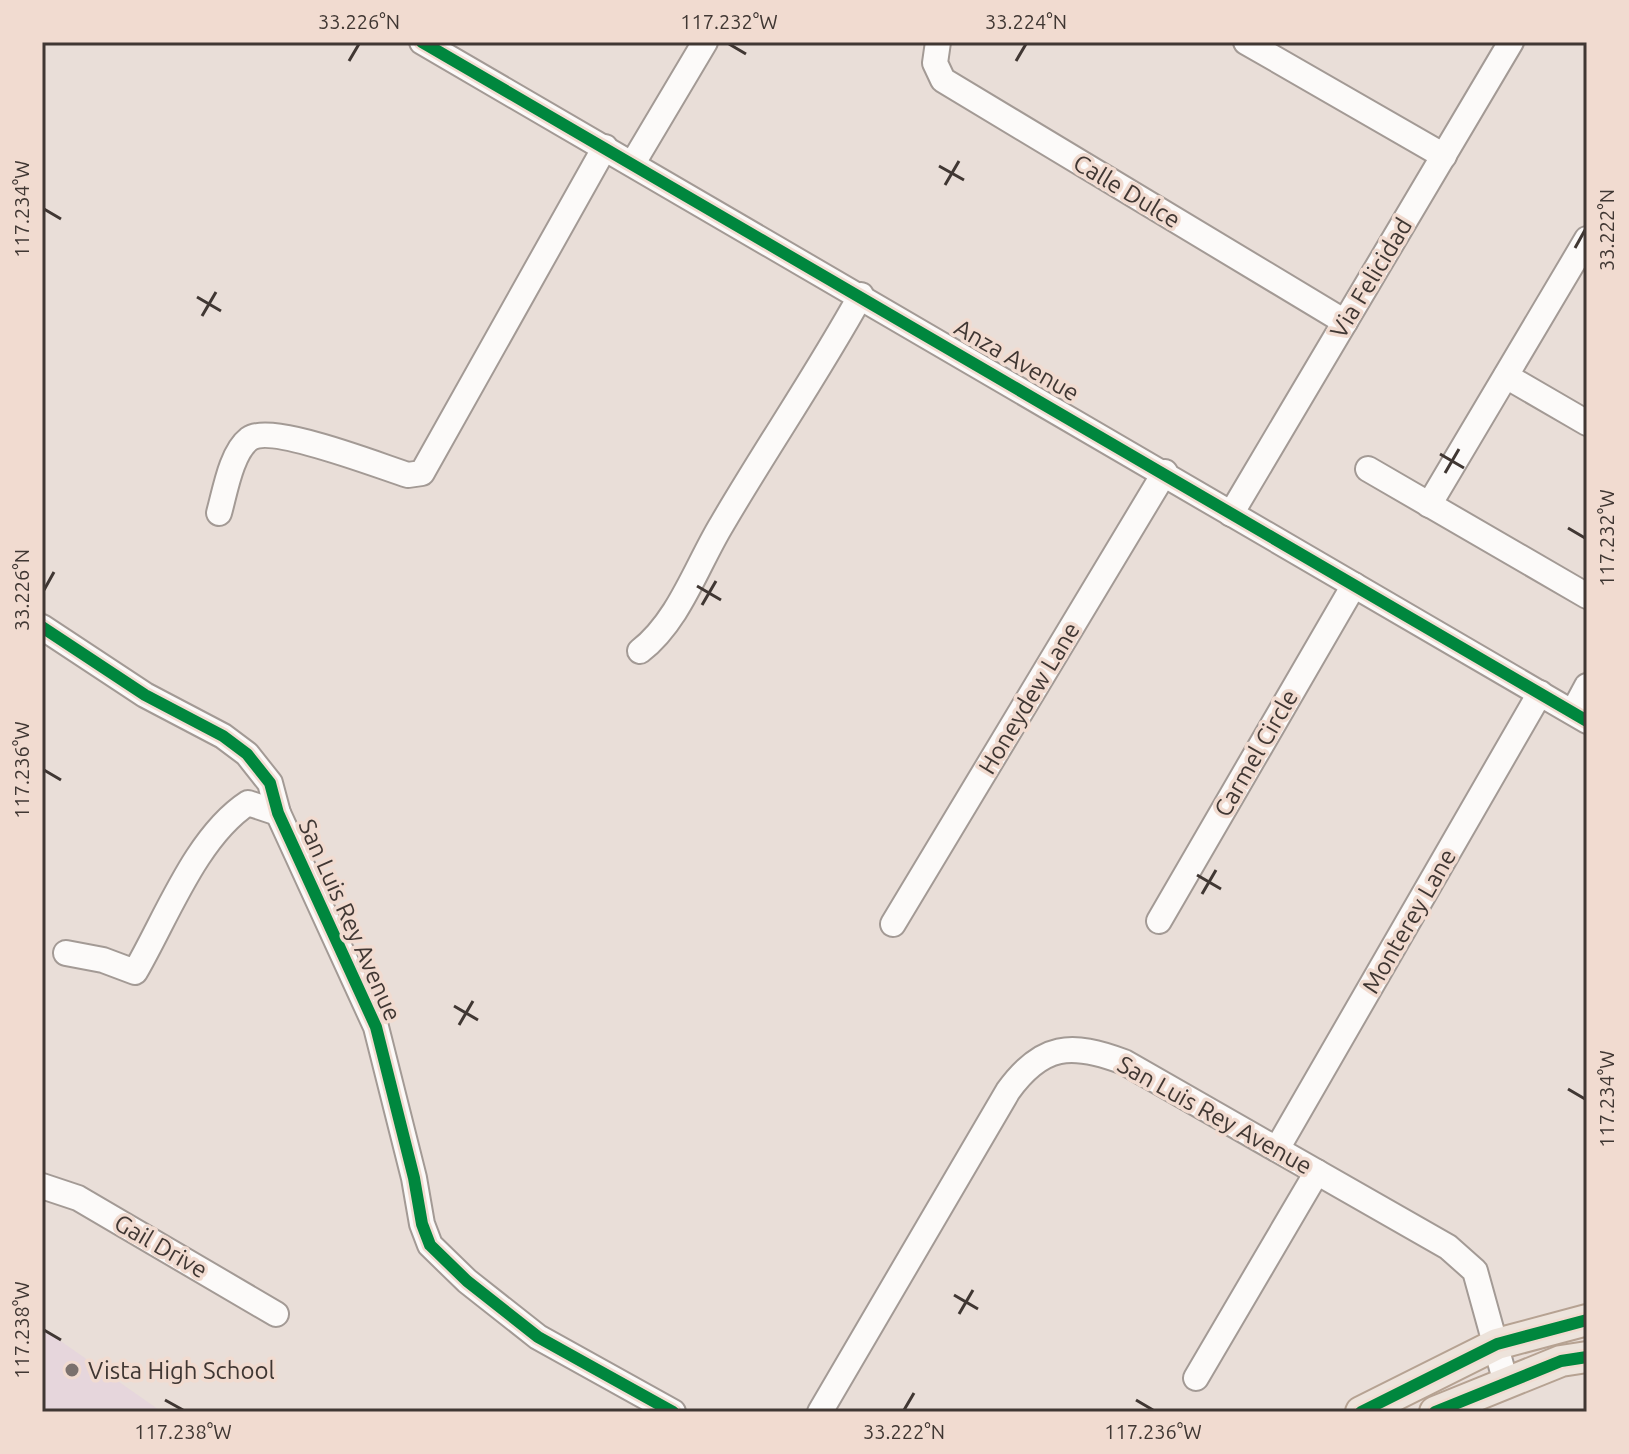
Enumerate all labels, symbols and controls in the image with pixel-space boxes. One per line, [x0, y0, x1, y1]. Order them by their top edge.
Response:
text: 33.226°N [318, 10, 400, 33]
text: 117.232°W [680, 10, 778, 33]
text: 33.224°N [985, 10, 1067, 33]
street label: Calle Dulce [1069, 149, 1185, 233]
text: 117.234°W [10, 160, 33, 258]
text: 33.222°N [1595, 189, 1618, 271]
street label: Via Felicidad [1325, 213, 1417, 343]
street label: Anza Avenue [950, 314, 1084, 406]
text: 117.232°W [1595, 489, 1618, 587]
text: 33.226°N [10, 549, 33, 631]
street label: Honeydew Lane [973, 617, 1085, 779]
street label: Carmel Circle [1209, 685, 1303, 821]
text: 117.236°W [10, 721, 33, 819]
street label: San Luis Rey Avenue [293, 815, 407, 1025]
street label: Monterey Lane [1357, 844, 1461, 998]
street label: San Luis Rey Avenue [1113, 1050, 1317, 1180]
text: 117.234°W [1595, 1050, 1618, 1148]
street label: Gail Drive [110, 1209, 212, 1283]
text: 117.238°W [10, 1281, 33, 1379]
place label: Vista High School [88, 1357, 275, 1384]
marker: Vista High School [63, 1361, 81, 1379]
text: 117.238°W [134, 1420, 232, 1443]
text: 33.222°N [863, 1420, 945, 1443]
text: 117.236°W [1104, 1420, 1202, 1443]

